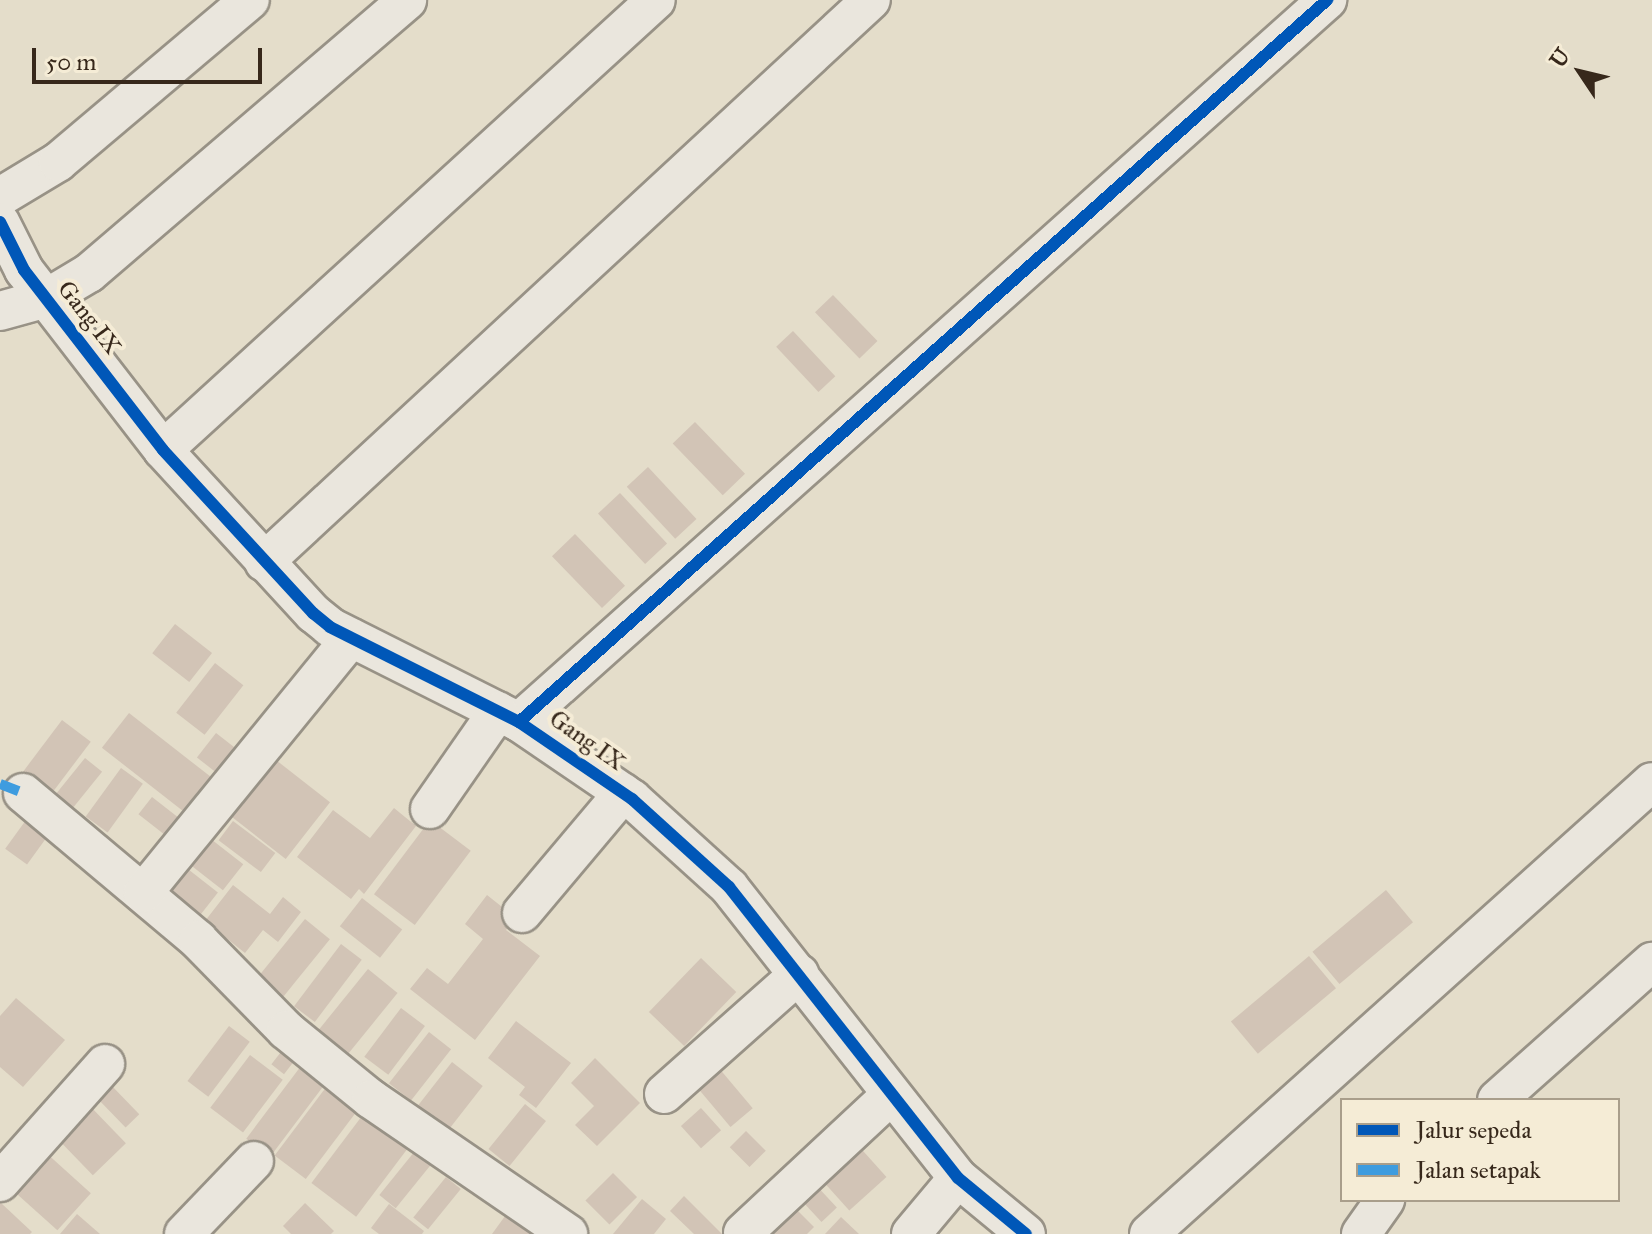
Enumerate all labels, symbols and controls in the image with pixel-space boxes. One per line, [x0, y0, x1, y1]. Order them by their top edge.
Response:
scale bar [36, 32, 266, 82]
north arrow [1540, 32, 1620, 112]
text: U [1544, 43, 1576, 73]
text: 50 m [46, 47, 96, 77]
street label: Gang IX [51, 275, 127, 361]
street label: Gang IX [544, 705, 630, 777]
legend [1340, 1098, 1620, 1202]
text: Jalur sepeda [1416, 1115, 1532, 1145]
text: Jalan setapak [1416, 1155, 1541, 1185]

